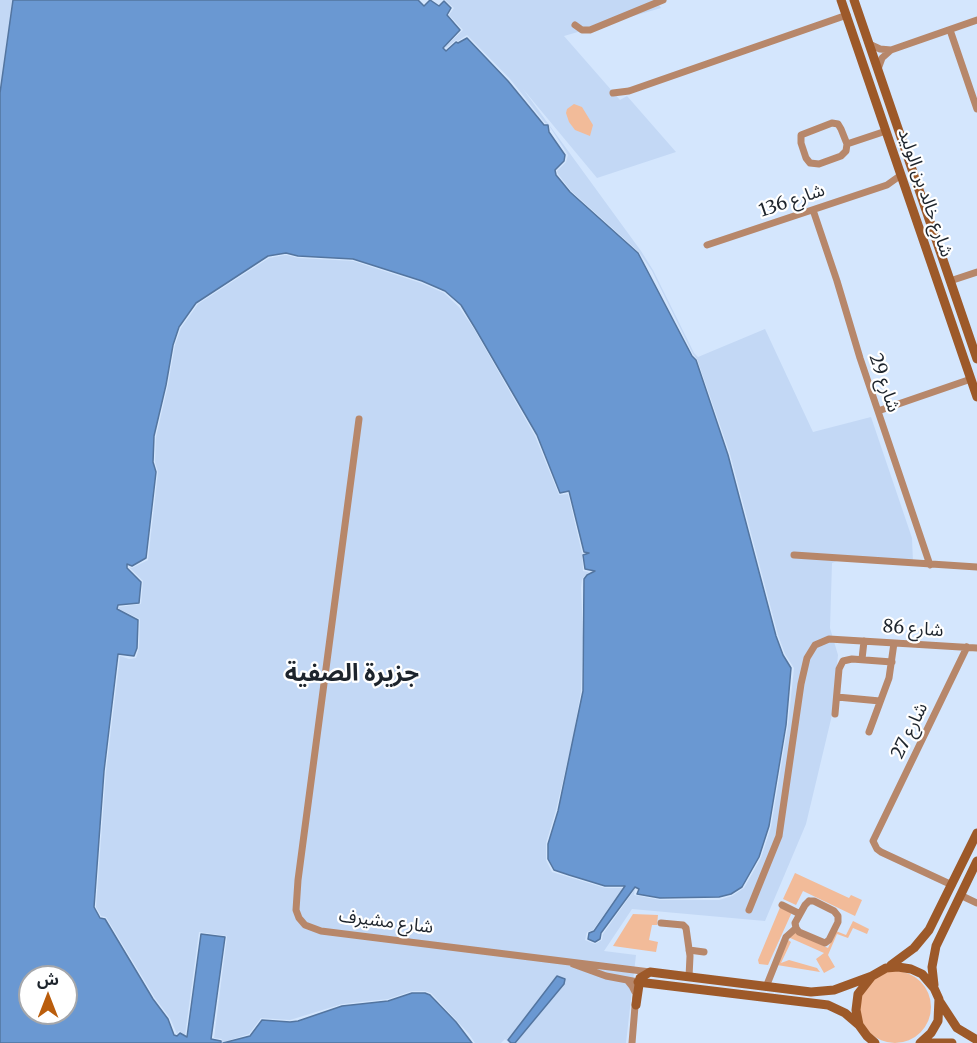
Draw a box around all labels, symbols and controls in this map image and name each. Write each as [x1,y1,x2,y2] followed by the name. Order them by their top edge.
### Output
[893,126,957,260] street label: شارع خالد بن الوليد
[756,180,828,222] street label: شارع 136
[864,351,904,415] street label: شارع 29
[882,616,944,642] street label: شارع 86
[285,660,419,688] district label: جزيرة الصفية
[887,699,933,763] street label: شارع 27
[337,905,435,939] street label: شارع مشيرف
[18,965,78,1025] north arrow
[37,969,59,989] text: ش

